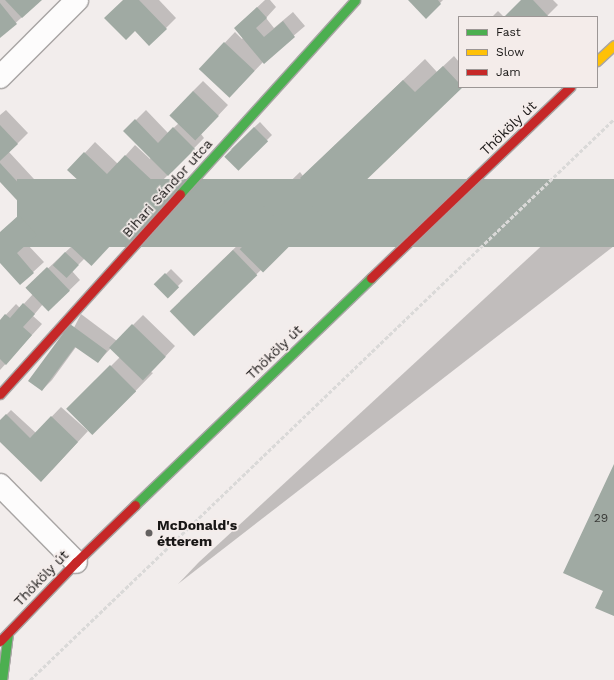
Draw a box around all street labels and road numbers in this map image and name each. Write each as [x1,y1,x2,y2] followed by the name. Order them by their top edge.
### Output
[476,97,540,159] street label: Thököly út
[118,135,216,241] street label: Bihari Sándor utca
[242,321,306,383] street label: Thököly út
[10,546,72,610] street label: Thököly út

